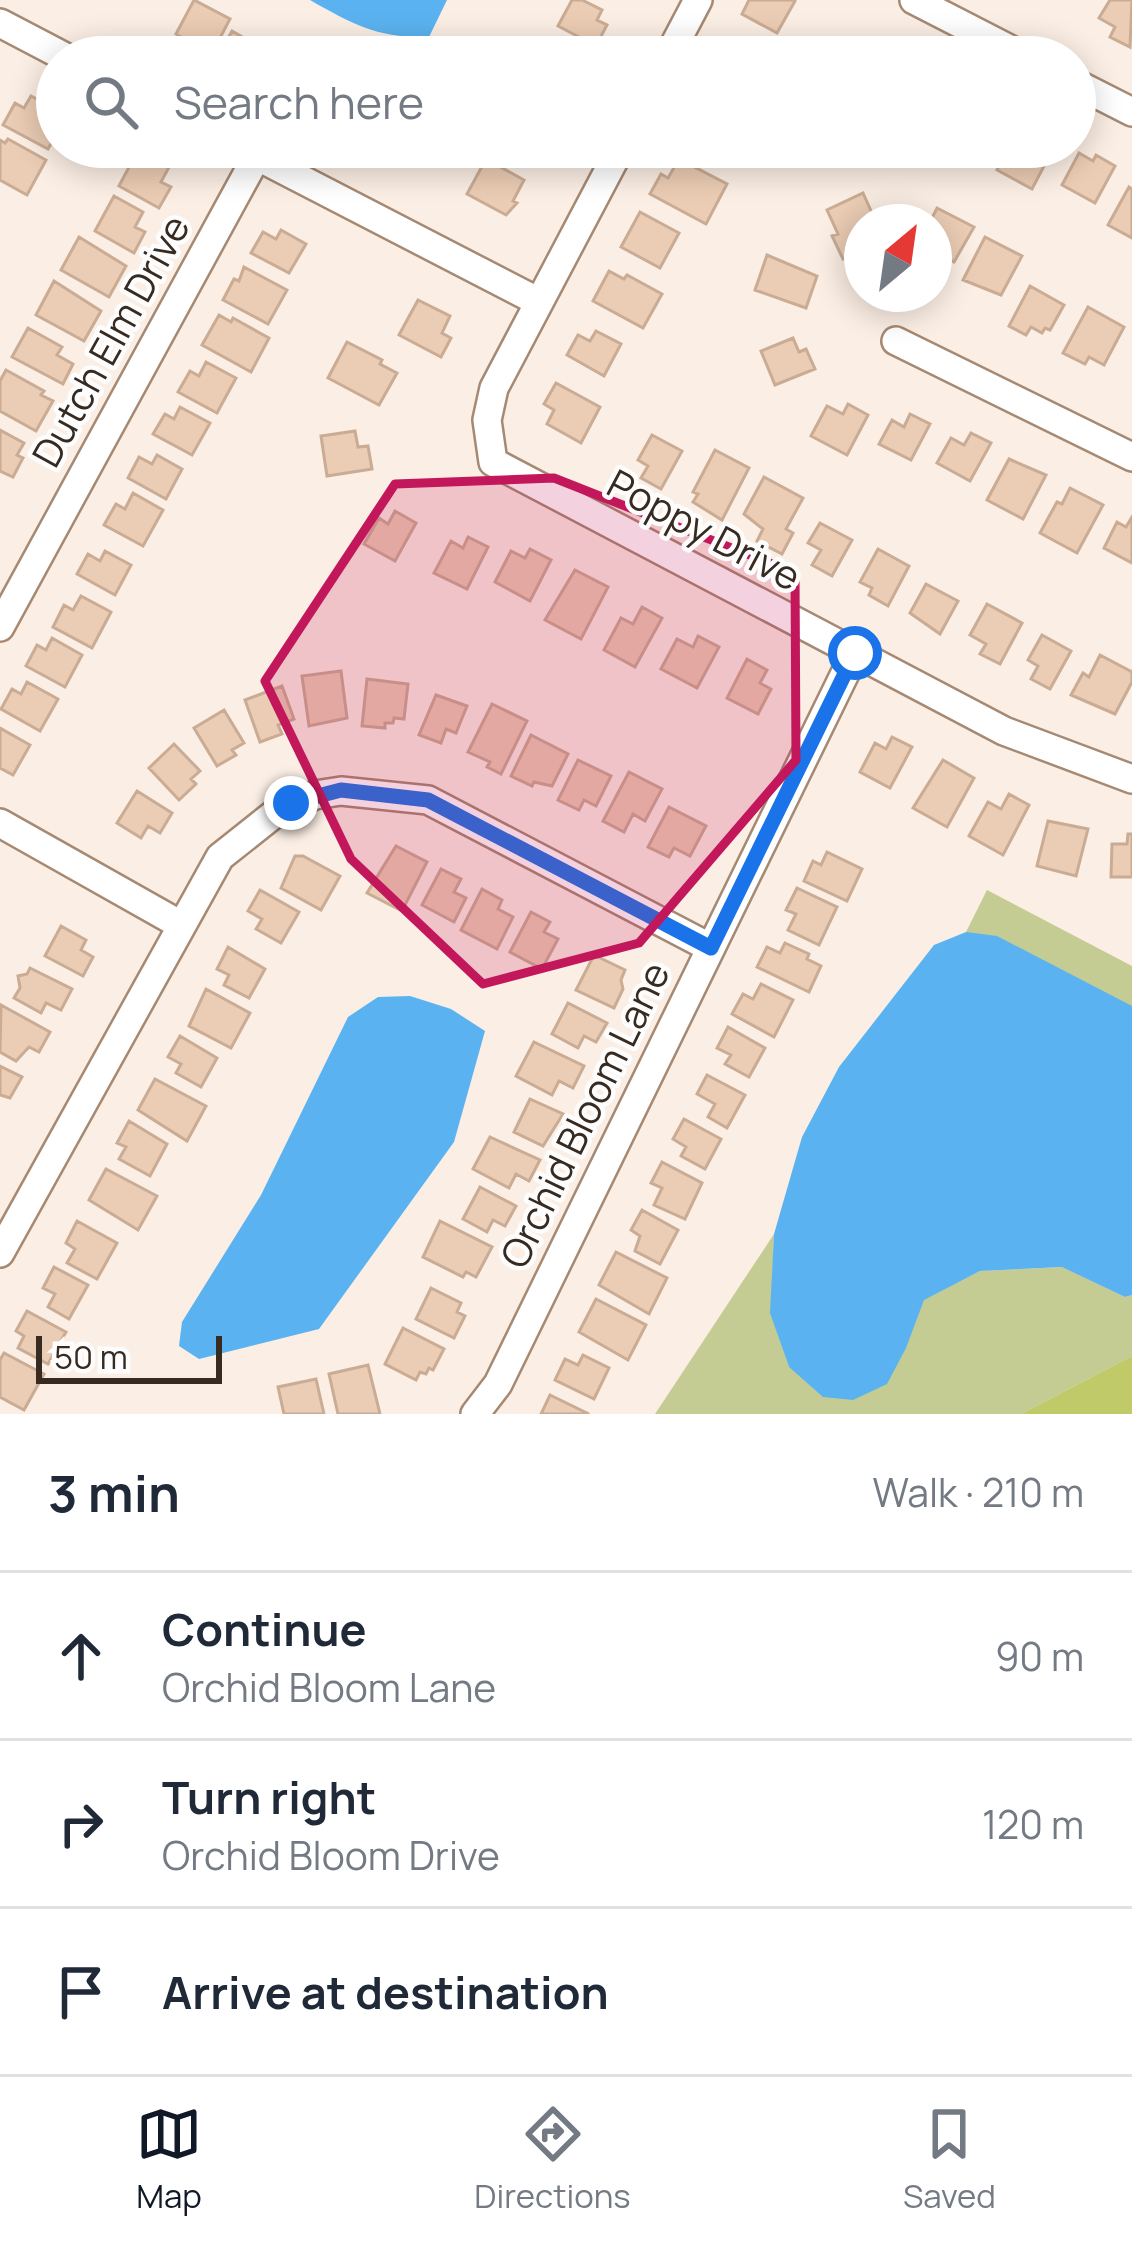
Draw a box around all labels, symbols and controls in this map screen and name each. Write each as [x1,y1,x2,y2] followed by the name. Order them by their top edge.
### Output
[36,36,1096,168] search box
[78,69,144,135] icon: search
[174,71,424,133] text: Search here
[844,204,952,312] north arrow
[19,205,202,476] street label: Dutch Elm Drive
[598,456,810,603] street label: Poppy Drive
[828,626,882,680] route start
[264,776,318,830] route end
[487,953,682,1277] street label: Orchid Bloom Lane
[36,1330,222,1383] scale bar
[54,1334,128,1379] text: 50 m
[48,1458,180,1527] text: 3 min
[873,1465,1084,1519] text: Walk · 210 m
[162,1598,367,1660] text: Continue
[48,1623,114,1689] icon: ahead
[995,1629,1084,1683] text: 90 m
[162,1660,496,1714] text: Orchid Bloom Lane
[162,1766,376,1828] text: Turn right
[48,1791,114,1857] icon: right
[982,1797,1084,1851] text: 120 m
[162,1828,500,1882] text: Orchid Bloom Drive
[48,1959,114,2025] icon: arrive
[162,1961,609,2023] text: Arrive at destination
[136,2101,202,2218] tab: Map
[474,2101,631,2218] tab: Directions
[903,2101,996,2218] tab: Saved

